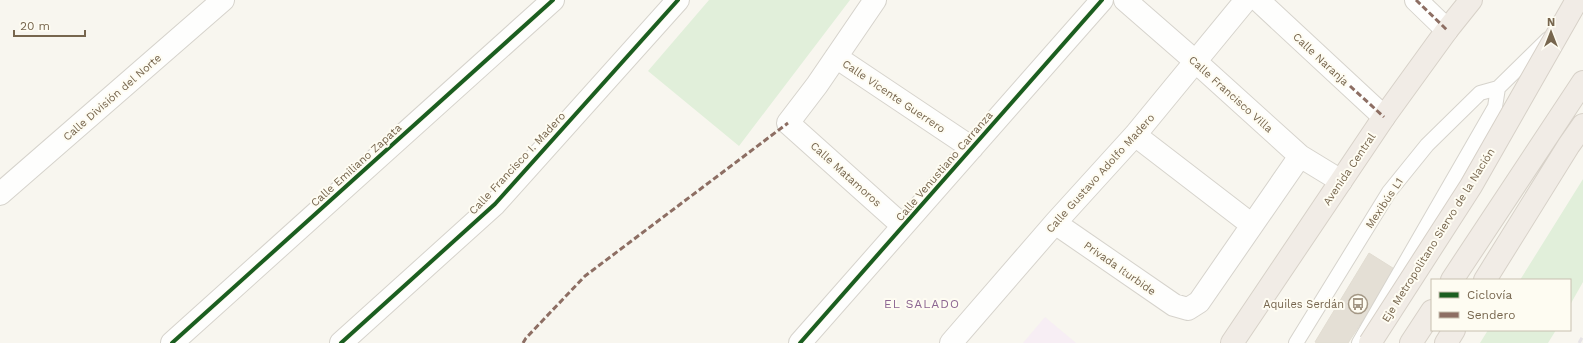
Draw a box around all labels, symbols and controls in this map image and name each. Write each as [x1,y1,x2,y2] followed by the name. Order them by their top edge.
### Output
[14,12,85,38] scale bar
[1531,12,1571,52] north arrow
[1547,16,1555,29] text: N
[20,19,50,33] text: 20 m
[1290,30,1351,88] street label: Calle Naranja
[61,51,164,143] street label: Calle División del Norte
[1186,53,1275,135] street label: Calle Francisco Villa
[840,57,948,136] street label: Calle Vicente Guerrero
[466,109,568,217] street label: Calle Francisco I. Madero
[893,109,996,224] street label: Calle Venustiano Carranza
[1043,111,1157,236] street label: Calle Gustavo Adolfo Madero
[308,121,404,210] street label: Calle Emiliano Zapata
[1320,130,1379,208] street label: Avenida Central
[808,139,884,210] street label: Calle Matamoros
[1379,146,1498,325] street label: Eje Metropolitano Siervo de la Nación
[1363,176,1406,231] street label: Mexibús L1
[1081,239,1158,298] street label: Privada Iturbide
[1431,279,1571,331] legend
[1467,288,1512,302] text: Ciclovía
[1347,293,1369,315] bus stop icon: Aquiles Serdán
[884,297,960,311] district label: EL SALADO
[1263,298,1344,311] place label: Aquiles Serdán
[1467,308,1515,322] text: Sendero

